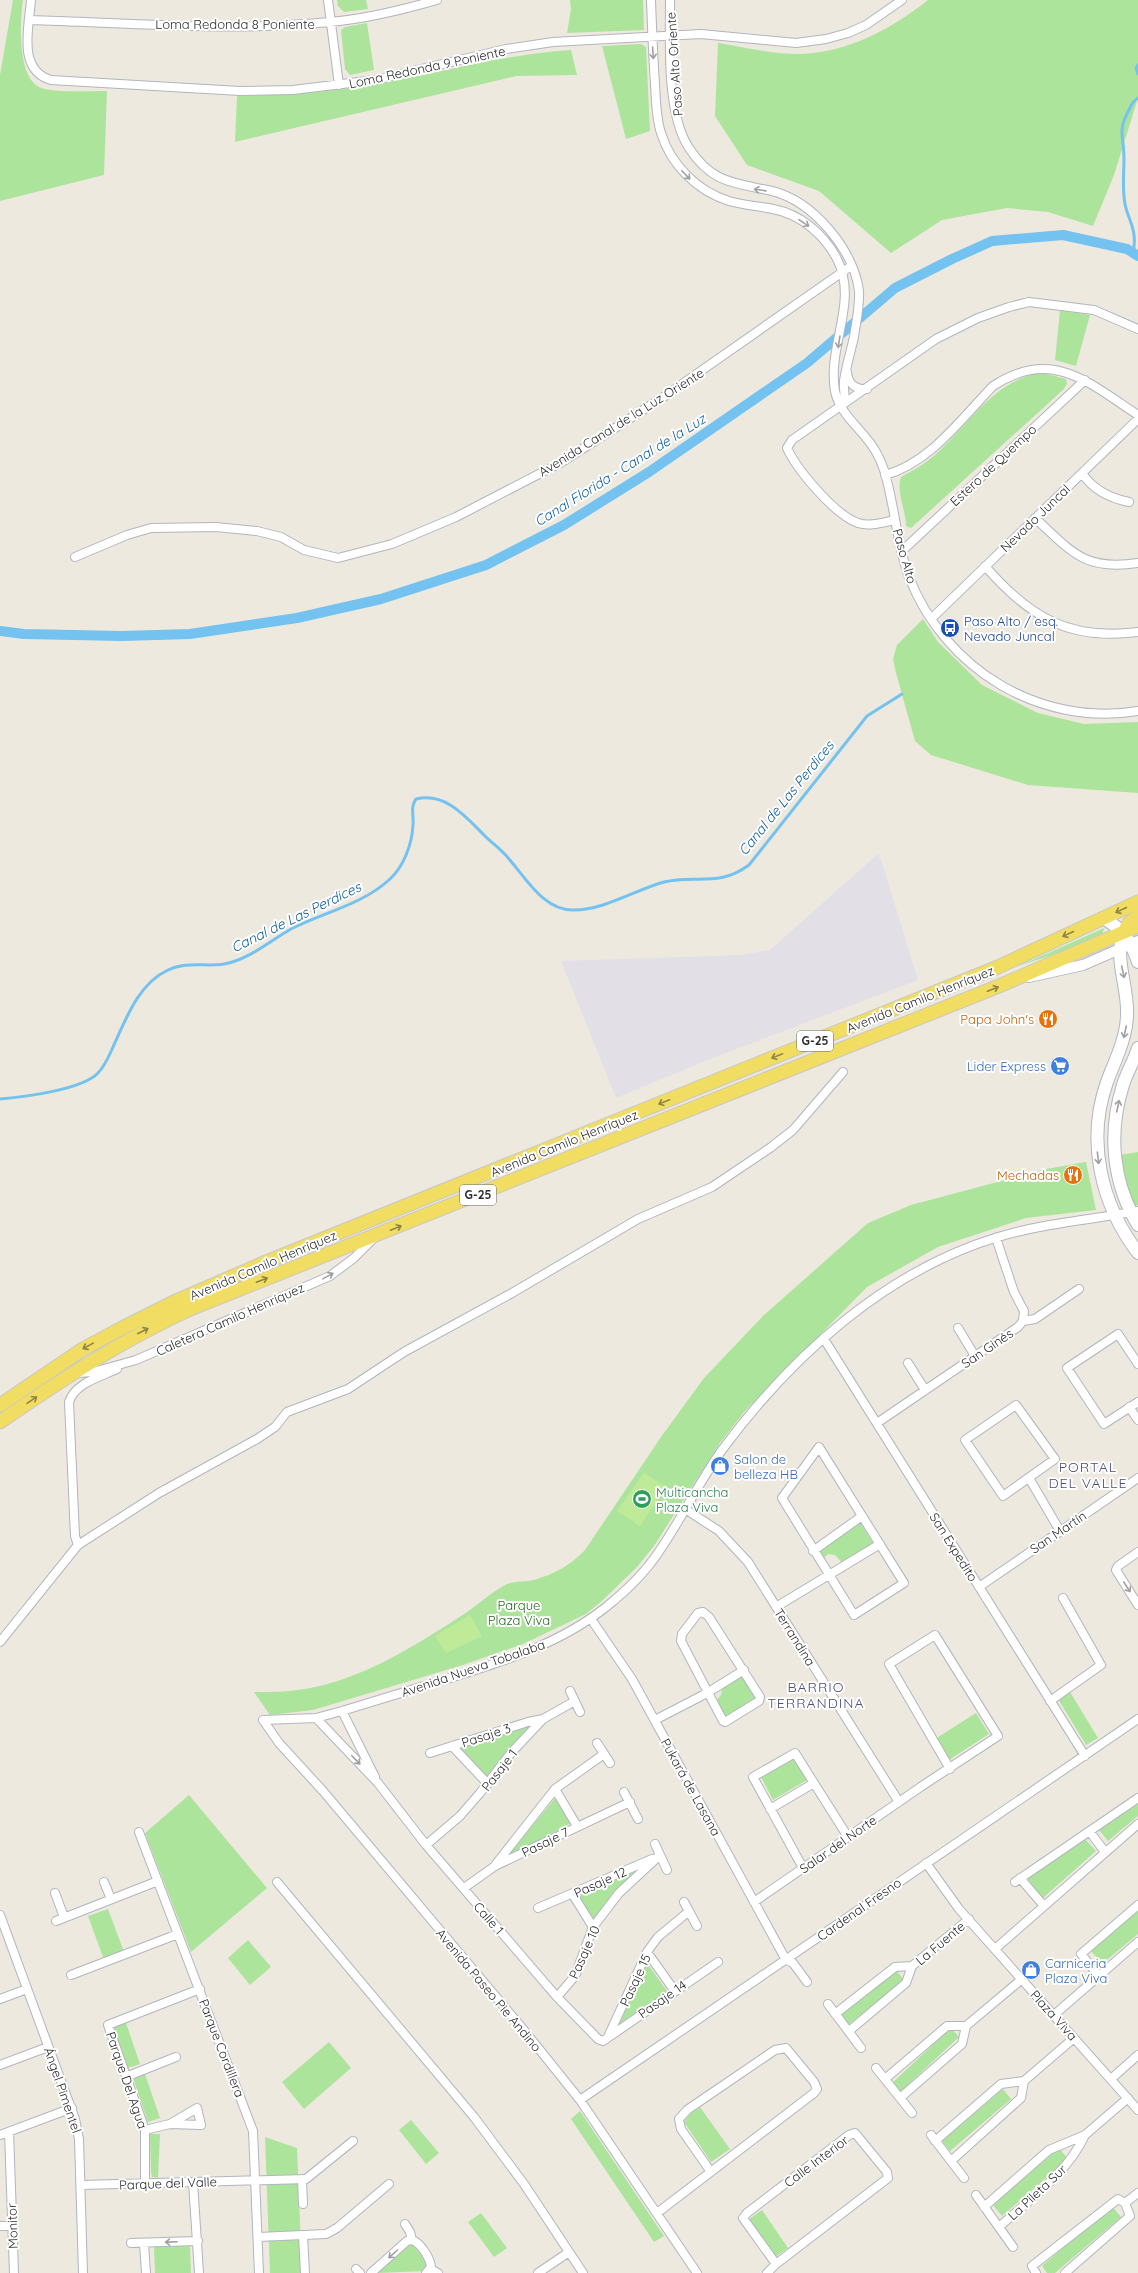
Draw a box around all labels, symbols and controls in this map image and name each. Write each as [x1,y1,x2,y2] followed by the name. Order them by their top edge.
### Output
[662,11,686,117] street label: Paso Alto Oriente
[155,16,315,32] street label: Loma Redonda 8 Poniente
[347,43,507,91] street label: Loma Redonda 9 Poniente
[650,46,657,59] one-way arrow
[681,170,691,180] one-way arrow
[754,186,767,194] one-way arrow
[799,219,810,227] one-way arrow
[835,335,843,348] one-way arrow
[535,364,707,480] street label: Avenida Canal de la Luz Oriente
[531,409,710,530] water label: Canal Florida - Canal de la Luz
[946,421,1040,509] street label: Estero de Quempo
[997,481,1073,555] street label: Nevado Juncal
[890,527,921,586] street label: Paso Alto
[964,613,1058,644] place label: Paso Alto / esq. Nevado Juncal
[939,617,961,639] bus stop icon: Paso Alto / esq. Nevado Juncal
[734,736,839,859] water label: Canal de Las Perdices
[228,877,365,956] water label: Canal de Las Perdices
[1115,907,1127,914] one-way arrow
[1062,931,1074,938] one-way arrow
[844,962,996,1036] street label: Avenida Camilo Henríquez
[1119,965,1127,978] one-way arrow
[986,984,998,992] one-way arrow
[1037,1008,1059,1030] restaurant icon: Papa John's
[960,1011,1034,1027] place label: Papa John's
[1121,1026,1129,1039] one-way arrow
[797,1031,833,1051] road number: G-25
[771,1053,783,1061] one-way arrow
[1049,1055,1071,1077] supermarket icon: Lider Express
[967,1058,1046,1074] place label: Lider Express
[659,1099,671,1106] one-way arrow
[1114,1100,1122,1113] one-way arrow
[488,1106,640,1180] street label: Avenida Camilo Henríquez
[1095,1151,1102,1164] one-way arrow
[1062,1164,1084,1186] restaurant icon: Mechadas
[997,1167,1059,1183] place label: Mechadas
[460,1185,496,1205] road number: G-25
[390,1224,402,1231] one-way arrow
[187,1227,339,1303] street label: Avenida Camilo Henríquez
[322,1271,334,1279] one-way arrow
[256,1276,268,1284] one-way arrow
[153,1279,307,1359] street label: Caletera Camilo Henríquez
[958,1325,1016,1371] street label: San Ginés
[137,1327,149,1335] one-way arrow
[82,1343,94,1351] one-way arrow
[26,1396,37,1404] one-way arrow
[734,1451,798,1482] place label: Salon de belleza HB
[709,1455,731,1477] shop icon: Salon de belleza HB
[1048,1458,1128,1492] district label: PORTAL DEL VALLE
[656,1484,728,1515] place label: Multicancha Plaza Viva
[631,1488,653,1510] sports icon: Multicancha Plaza Viva
[1027,1507,1089,1557] street label: San Martín
[927,1510,982,1584] street label: San Expedito
[1123,1581,1131,1592] one-way arrow
[488,1597,550,1628] park label: Parque Plaza Viva
[771,1605,819,1669] street label: Terrandina
[399,1636,547,1700] street label: Avenida Nueva Tobalaba
[767,1678,865,1712] district label: BARRIO TERRANDINA
[459,1719,513,1750] street label: Pasaje 3
[658,1735,724,1839] street label: Pukará de Lasana
[478,1746,520,1794] street label: Pasaje 1
[351,1755,360,1765] one-way arrow
[796,1812,880,1876] street label: Salar del Norte
[519,1824,572,1860] street label: Pasaje 7
[571,1863,629,1901] street label: Pasaje 12
[814,1874,904,1944] street label: Cardenal Fresno
[471,1898,507,1938] street label: Calle 1
[912,1918,968,1968] street label: La Fuente
[565,1923,603,1981] street label: Pasaje 10
[433,1925,545,2055] street label: Avenida Paseo Pie Andino
[616,1951,654,2009] street label: Pasaje 15
[1045,1955,1107,1986] place label: Carniceria Plaza Viva
[1020,1959,1042,1981] shop icon: Carniceria Plaza Viva
[635,1976,689,2021] street label: Pasaje 14
[1027,1986,1081,2044] street label: Plaza Viva
[196,1997,248,2099] street label: Parque Cordillera
[103,2029,151,2131] street label: Parque Del Agua
[41,2045,85,2135] street label: Ángel Pimentel
[781,2132,851,2190] street label: Calle Interior
[1004,2161,1070,2223] street label: La Pileta Sur
[119,2173,217,2193] street label: Parque del Valle
[3,2203,21,2249] street label: Monitor
[165,2238,178,2245] one-way arrow
[387,2249,398,2258] one-way arrow

